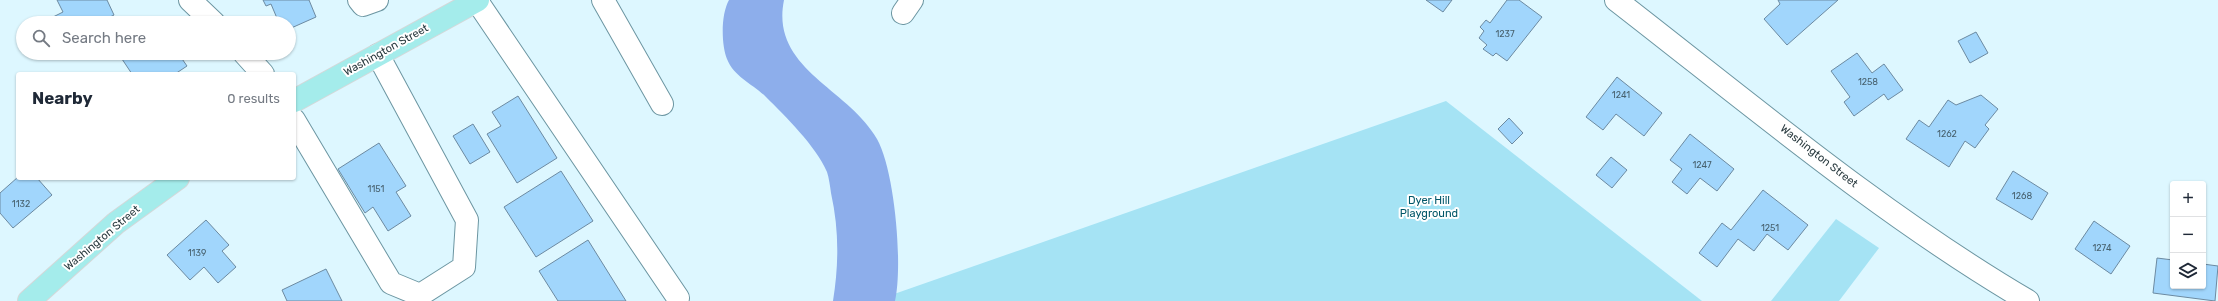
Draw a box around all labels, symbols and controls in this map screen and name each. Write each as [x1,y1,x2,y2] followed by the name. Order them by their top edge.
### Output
[16,16,296,60] search box
[341,21,431,79] street label: Washington Street
[30,27,52,49] icon: search
[62,29,146,47] text: Search here
[1495,29,1515,39] house number: 1237
[1858,77,1878,87] house number: 1258
[32,88,93,108] text: Nearby
[1612,90,1630,100] house number: 1241
[227,91,280,106] text: 0 results
[1778,122,1861,191] street label: Washington Street
[1937,129,1957,139] house number: 1262
[1692,160,1712,170] house number: 1247
[2170,181,2206,289] map controls
[2170,181,2206,217] button: +
[368,184,385,194] house number: 1151
[2012,191,2032,201] house number: 1268
[1400,194,1458,220] park label: Dyer Hill Playground
[12,199,30,209] house number: 1132
[62,202,143,273] street label: Washington Street
[2170,217,2206,253] button: −
[1761,223,1779,233] house number: 1251
[2092,243,2112,253] house number: 1274
[188,248,206,258] house number: 1139
[2170,253,2206,289] button: layers

